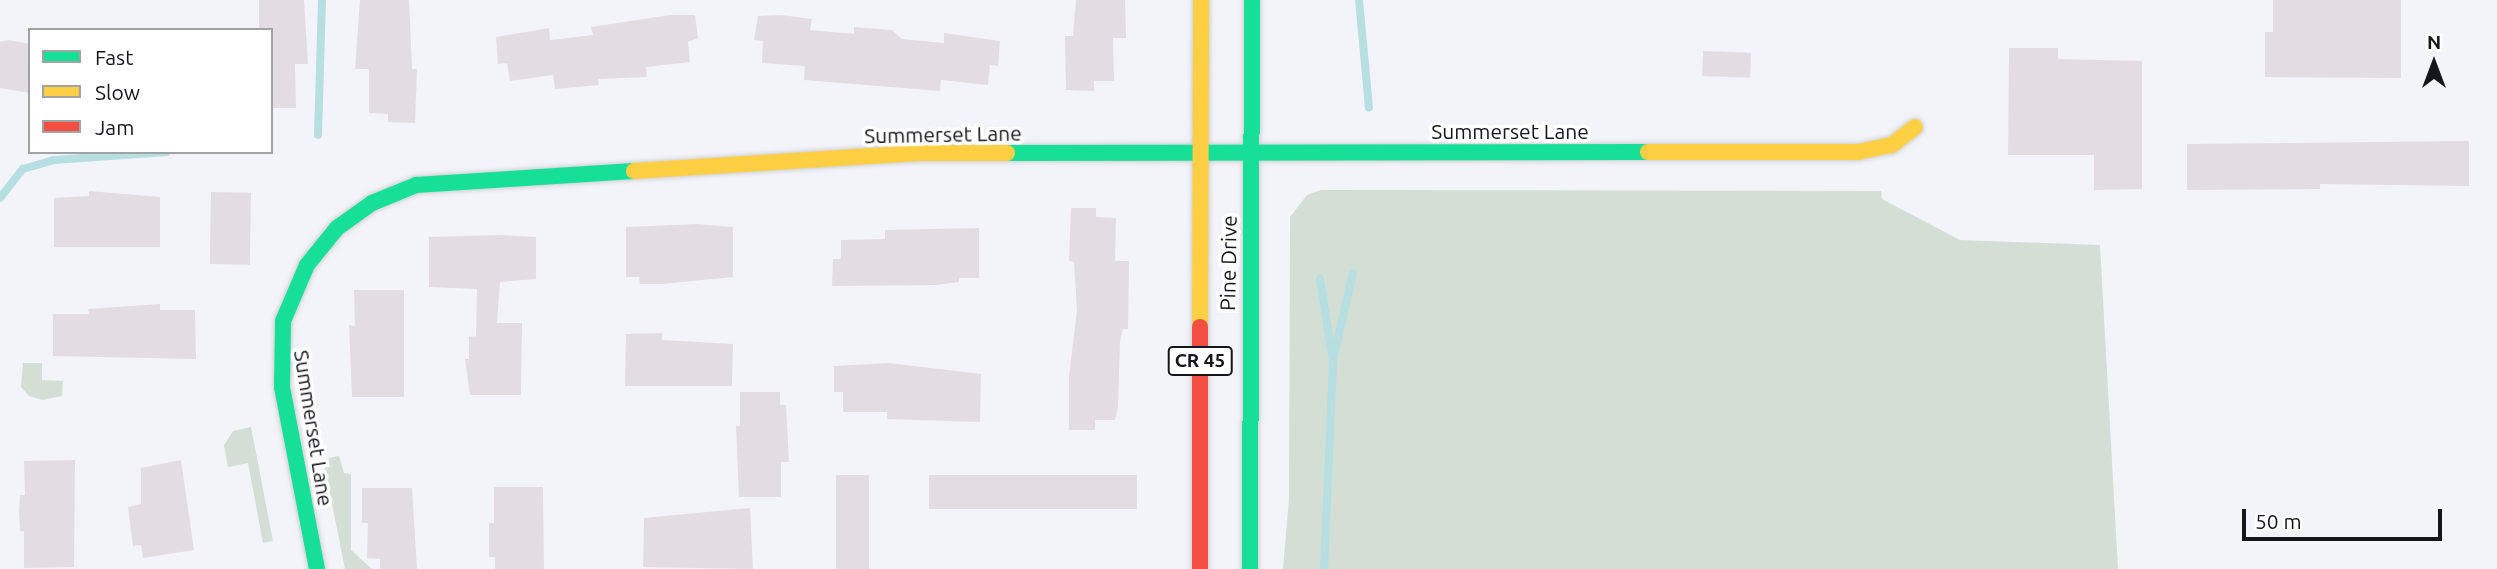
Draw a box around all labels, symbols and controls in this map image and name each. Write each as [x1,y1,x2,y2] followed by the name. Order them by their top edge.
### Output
[28,28,273,154] legend
[2399,28,2469,98] north arrow
[2427,31,2441,53] text: N
[95,45,133,69] text: Fast
[95,80,140,104] text: Slow
[95,115,134,139] text: Jam
[1431,118,1589,144] street label: Summerset Lane
[864,120,1022,148] street label: Summerset Lane
[1215,215,1241,311] street label: Pine Drive
[1167,346,1233,376] road number: CR 45
[289,348,339,508] street label: Summerset Lane
[2245,496,2444,540] scale bar
[2255,509,2302,533] text: 50 m

